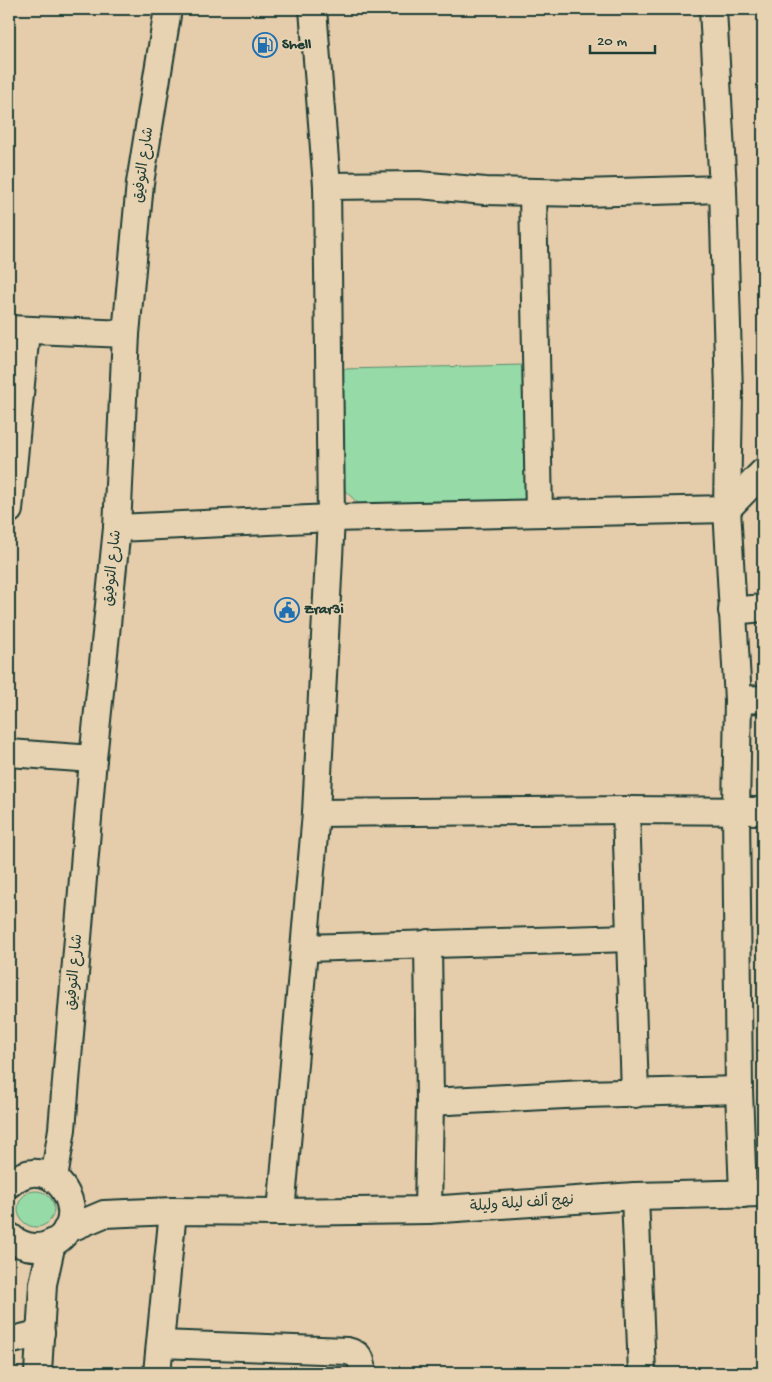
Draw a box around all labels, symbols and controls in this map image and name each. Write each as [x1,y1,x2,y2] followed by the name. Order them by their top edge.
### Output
[590,22,654,54] scale bar
[252,32,278,58] fuel station icon: Shell
[597,33,627,51] text: 20 m
[282,36,312,54] place label: Shell
[130,126,158,204] street label: شارع التوفيق
[100,529,126,607] street label: شارع التوفيق
[274,597,300,623] public building icon: Zrar3i
[304,601,344,619] place label: Zrar3i
[63,933,87,1011] street label: شارع التوفيق
[469,1189,575,1217] street label: نهج ألف ليلة وليلة

